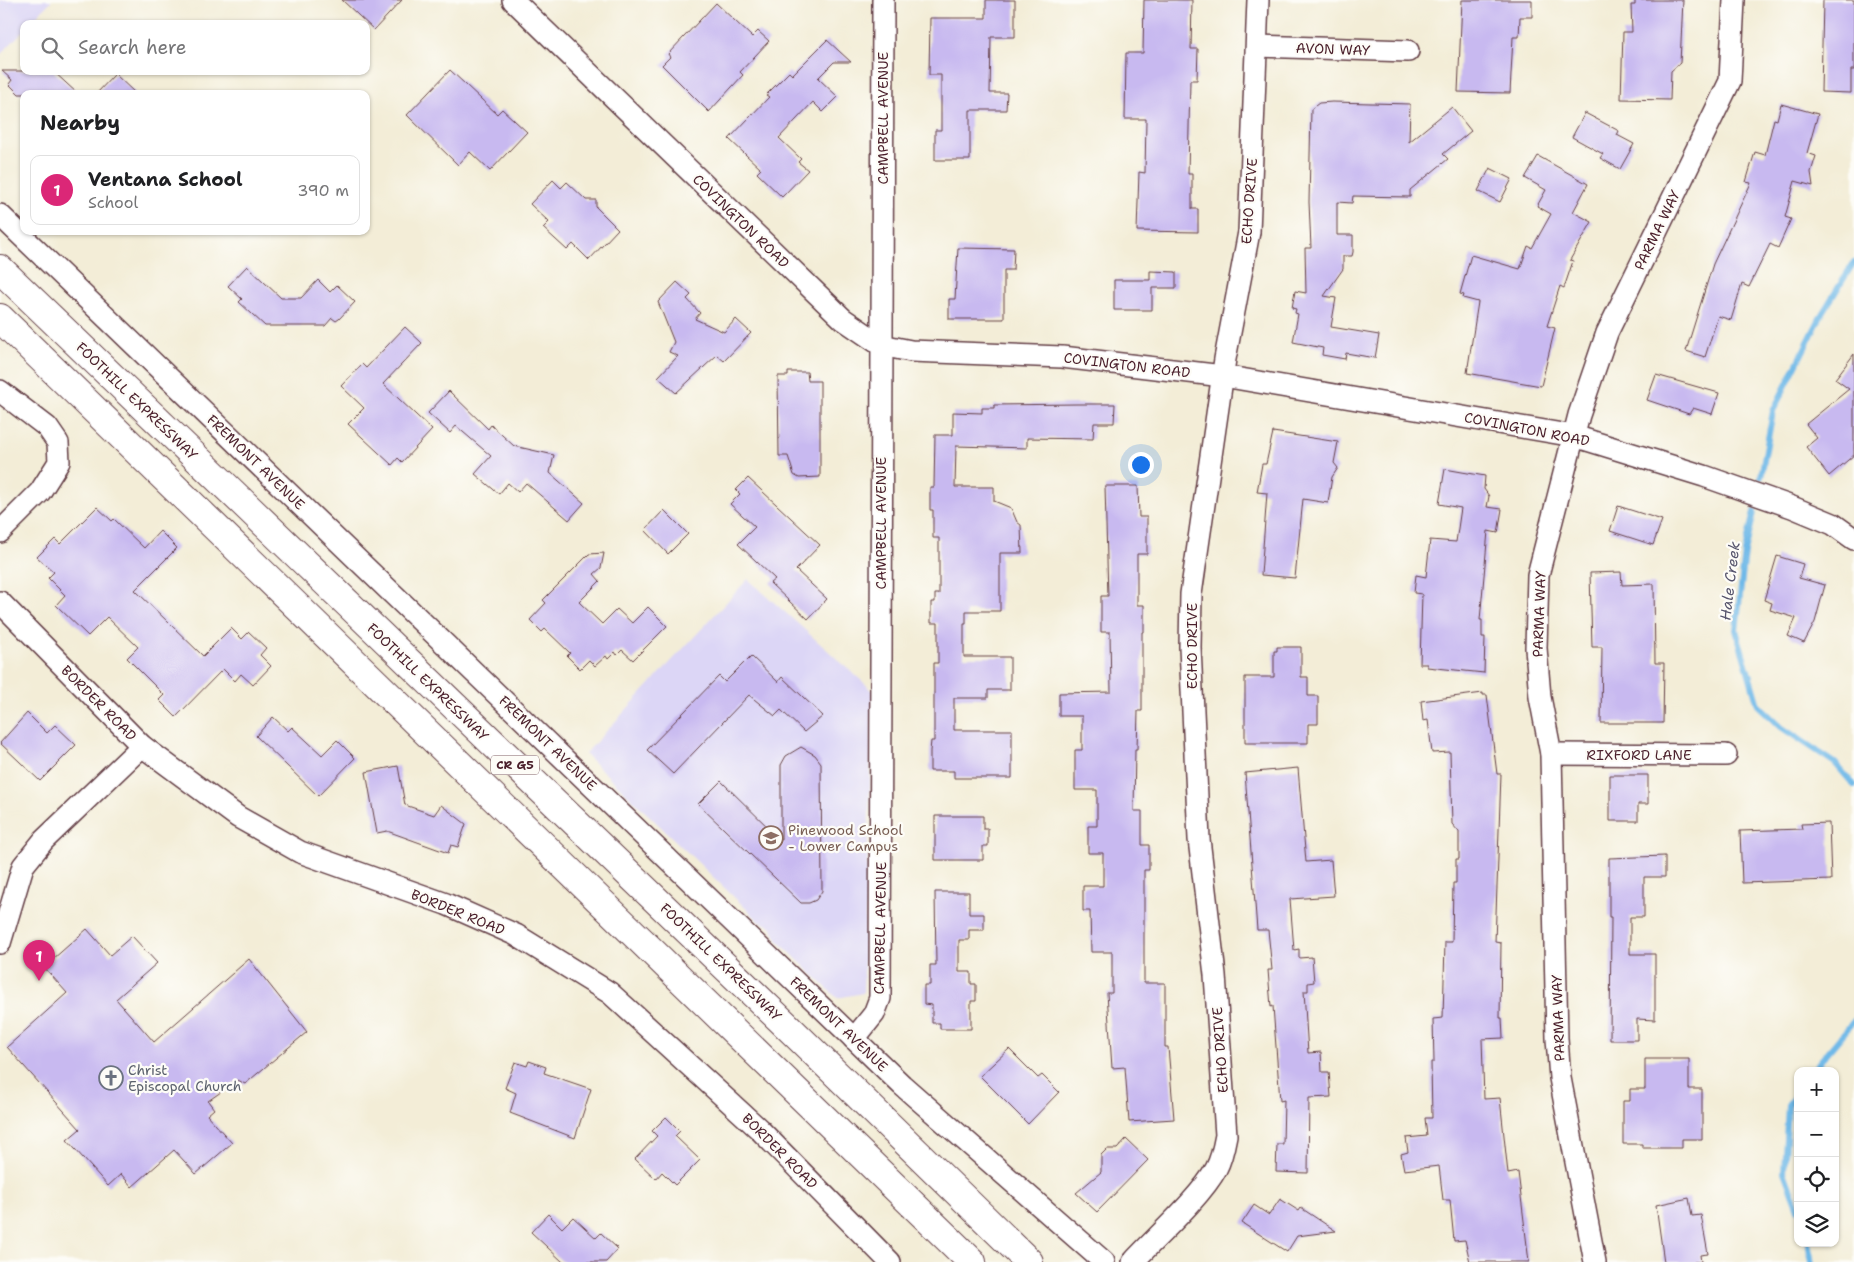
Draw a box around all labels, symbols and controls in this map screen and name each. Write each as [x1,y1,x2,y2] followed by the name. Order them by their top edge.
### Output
[20,20,370,75] search box
[38,34,66,62] icon: search
[78,35,187,60] text: Search here
[1295,39,1371,59] street label: AVON WAY
[874,51,892,184] street label: CAMPBELL AVENUE
[40,109,120,137] text: Nearby
[1237,157,1261,245] street label: ECHO DRIVE
[88,167,243,192] text: Ventana School
[689,170,793,272] street label: COVINGTON ROAD
[53,180,61,201] text: 1
[297,180,349,201] text: 390 m
[1630,187,1684,273] street label: PARMA WAY
[88,192,138,213] text: School
[72,338,202,464] street label: FOOTHILL EXPRESSWAY
[1063,348,1191,382] street label: COVINGTON ROAD
[1463,408,1591,450] street label: COVINGTON ROAD
[203,411,309,514] street label: FREMONT AVENUE
[1128,452,1154,478] your location
[872,456,890,589] street label: CAMPBELL AVENUE
[1715,540,1745,622] water label: Hale Creek
[1528,570,1550,658] street label: PARMA WAY
[1183,602,1201,689] street label: ECHO DRIVE
[363,619,493,745] street label: FOOTHILL EXPRESSWAY
[57,661,141,745] street label: BORDER ROAD
[495,692,601,795] street label: FREMONT AVENUE
[1586,746,1692,764] street label: RIXFORD LANE
[491,756,539,774] road number: CR G5
[788,821,904,855] place label: Pinewood School - Lower Campus
[758,825,784,851] school or university icon: Pinewood School - Lower Campus
[870,861,890,995] street label: CAMPBELL AVENUE
[408,885,508,939] street label: BORDER ROAD
[656,899,786,1025] street label: FOOTHILL EXPRESSWAY
[23,940,55,981] pin: 1
[786,973,892,1076] street label: FREMONT AVENUE
[1547,974,1569,1062] street label: PARMA WAY
[1208,1006,1232,1094] street label: ECHO DRIVE
[128,1061,242,1095] place label: Christ Episcopal Church
[98,1065,124,1091] church icon: Christ Episcopal Church
[1794,1067,1839,1247] map controls
[1794,1067,1839,1112] button: +
[738,1109,822,1193] street label: BORDER ROAD
[1794,1112,1839,1157] button: −
[1794,1157,1839,1202] button: locate
[1794,1202,1839,1247] button: layers

